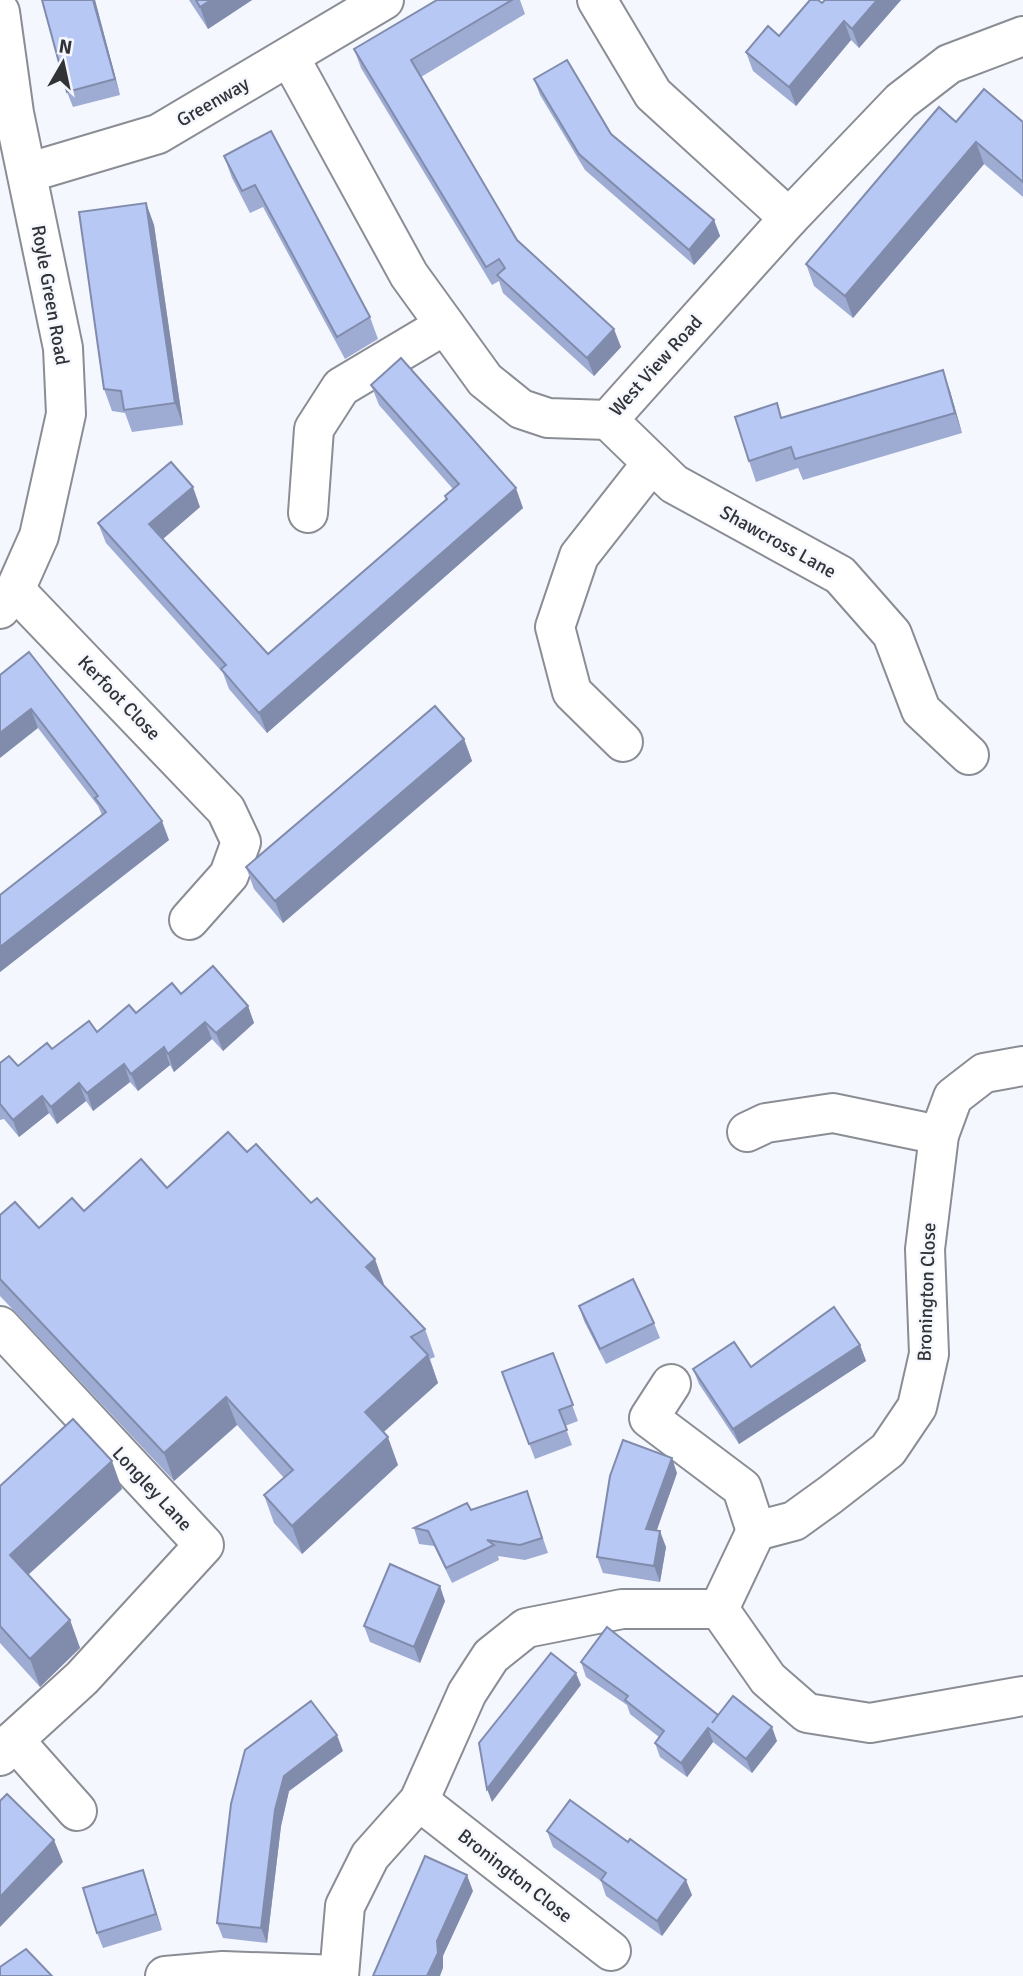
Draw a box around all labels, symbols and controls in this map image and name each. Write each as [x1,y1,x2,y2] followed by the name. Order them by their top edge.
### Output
[28,28,98,98] north arrow
[57,34,74,60] text: N
[172,72,254,132] street label: Greenway
[26,223,74,367] street label: Royle Green Road
[604,310,708,422] street label: West View Road
[716,500,840,584] street label: Shawcross Lane
[72,650,166,746] street label: Kerfoot Close
[913,1222,941,1362] street label: Bronington Close
[107,1442,197,1536] street label: Longley Lane
[453,1824,577,1928] street label: Bronington Close

